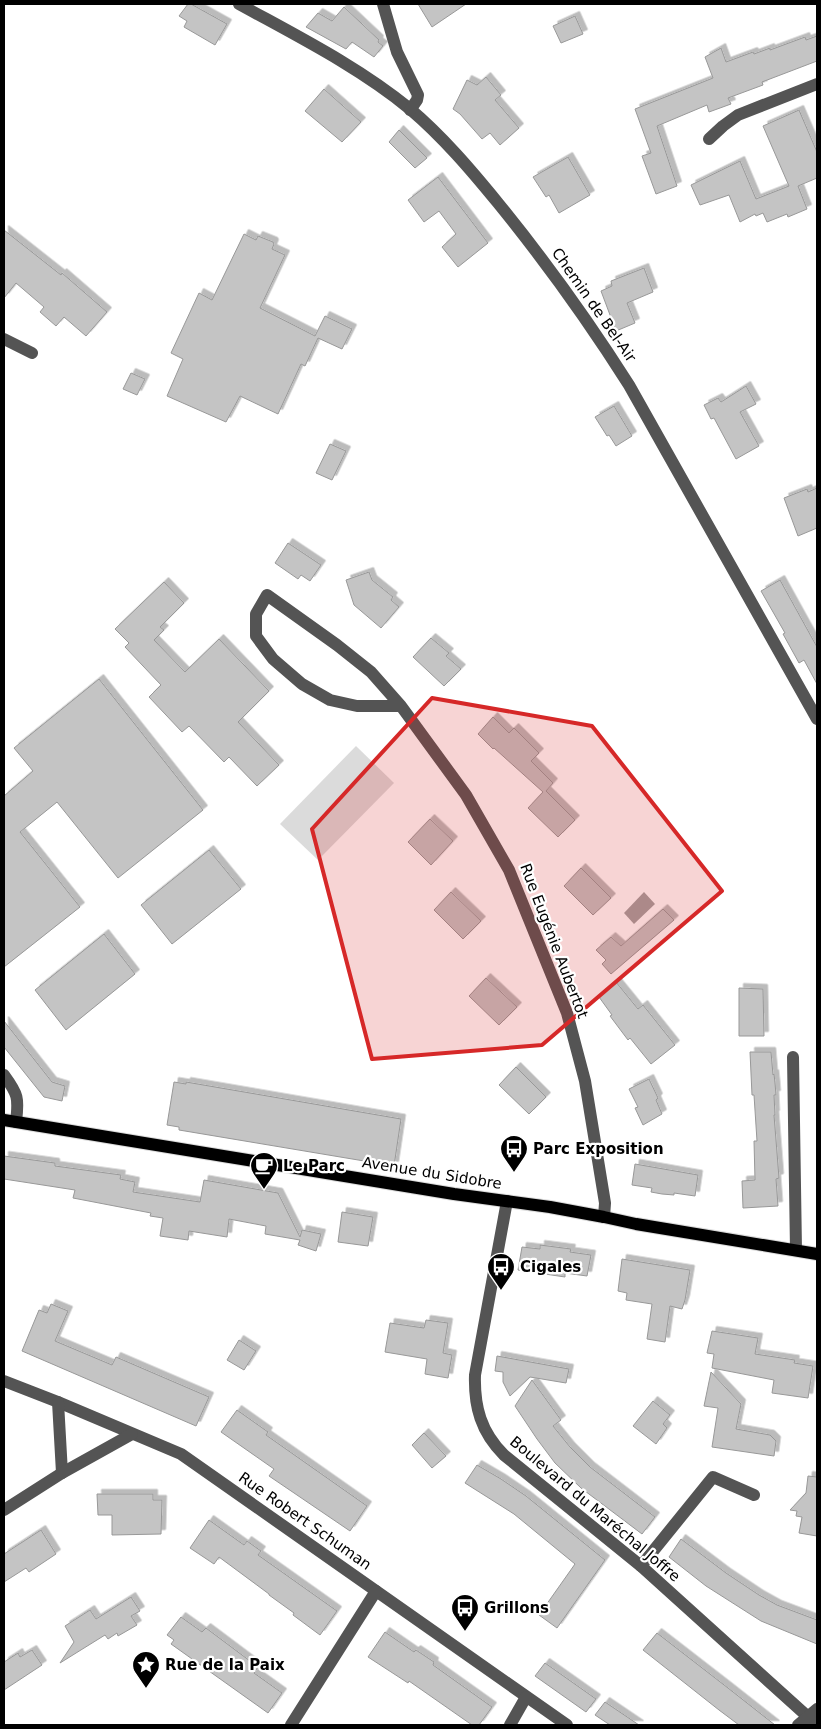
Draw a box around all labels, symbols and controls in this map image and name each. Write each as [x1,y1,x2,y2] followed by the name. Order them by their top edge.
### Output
[548,244,641,366] street label: Chemin de Bel-Air
[516,861,592,1021] street label: Rue Eugénie Aubertot
[499,1134,529,1173] bus stop icon: Parc Exposition
[533,1140,664,1158] place label: Parc Exposition
[249,1151,279,1190] cafe icon: Le Parc
[361,1153,503,1193] street label: Avenue du Sidobre
[283,1157,345,1175] place label: Le Parc
[486,1252,516,1291] bus stop icon: Cigales
[520,1258,581,1276] place label: Cigales
[506,1433,684,1585] street label: Boulevard du Maréchal Joffre
[235,1468,375,1574] street label: Rue Robert Schuman
[450,1593,480,1632] bus stop icon: Grillons
[484,1599,549,1617] place label: Grillons
[131,1650,161,1689] place icon: Rue de la Paix
[165,1656,285,1674] place label: Rue de la Paix

